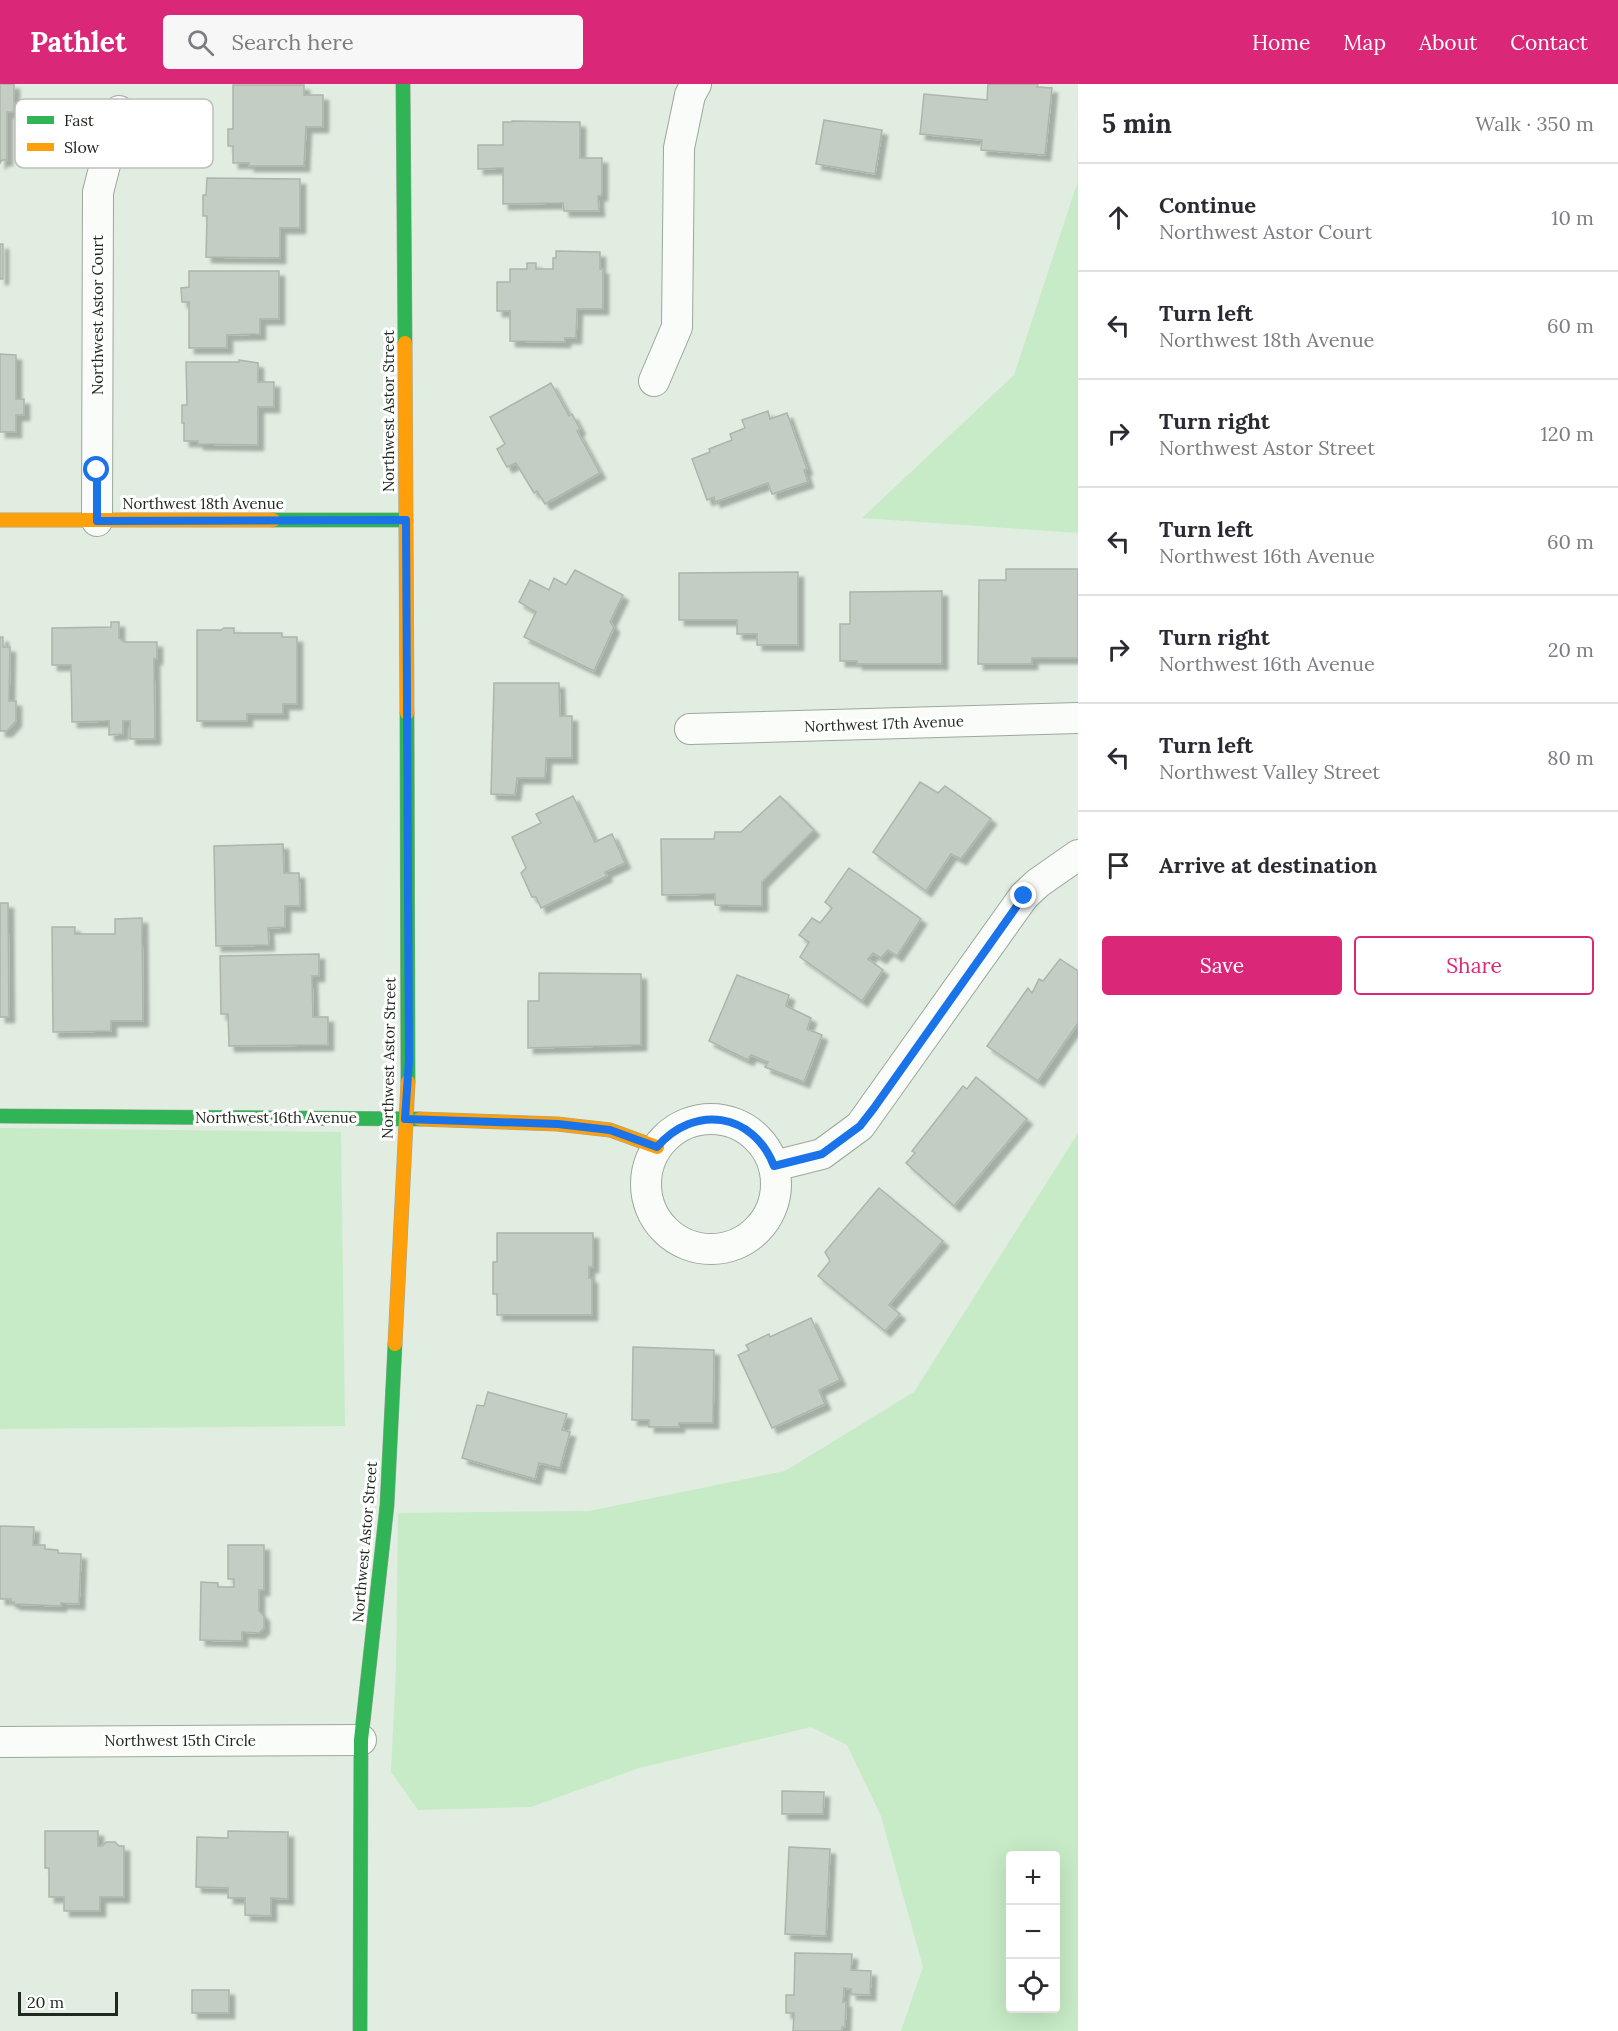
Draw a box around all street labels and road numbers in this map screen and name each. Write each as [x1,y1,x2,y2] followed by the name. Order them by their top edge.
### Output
[88,235,107,395] street label: Northwest Astor Court
[379,330,398,492] street label: Northwest Astor Street
[122,494,284,513] street label: Northwest 18th Avenue
[804,711,964,736] street label: Northwest 17th Avenue
[378,977,399,1139] street label: Northwest Astor Street
[195,1108,357,1127] street label: Northwest 16th Avenue
[348,1460,381,1623] street label: Northwest Astor Street
[104,1731,256,1750] street label: Northwest 15th Circle

